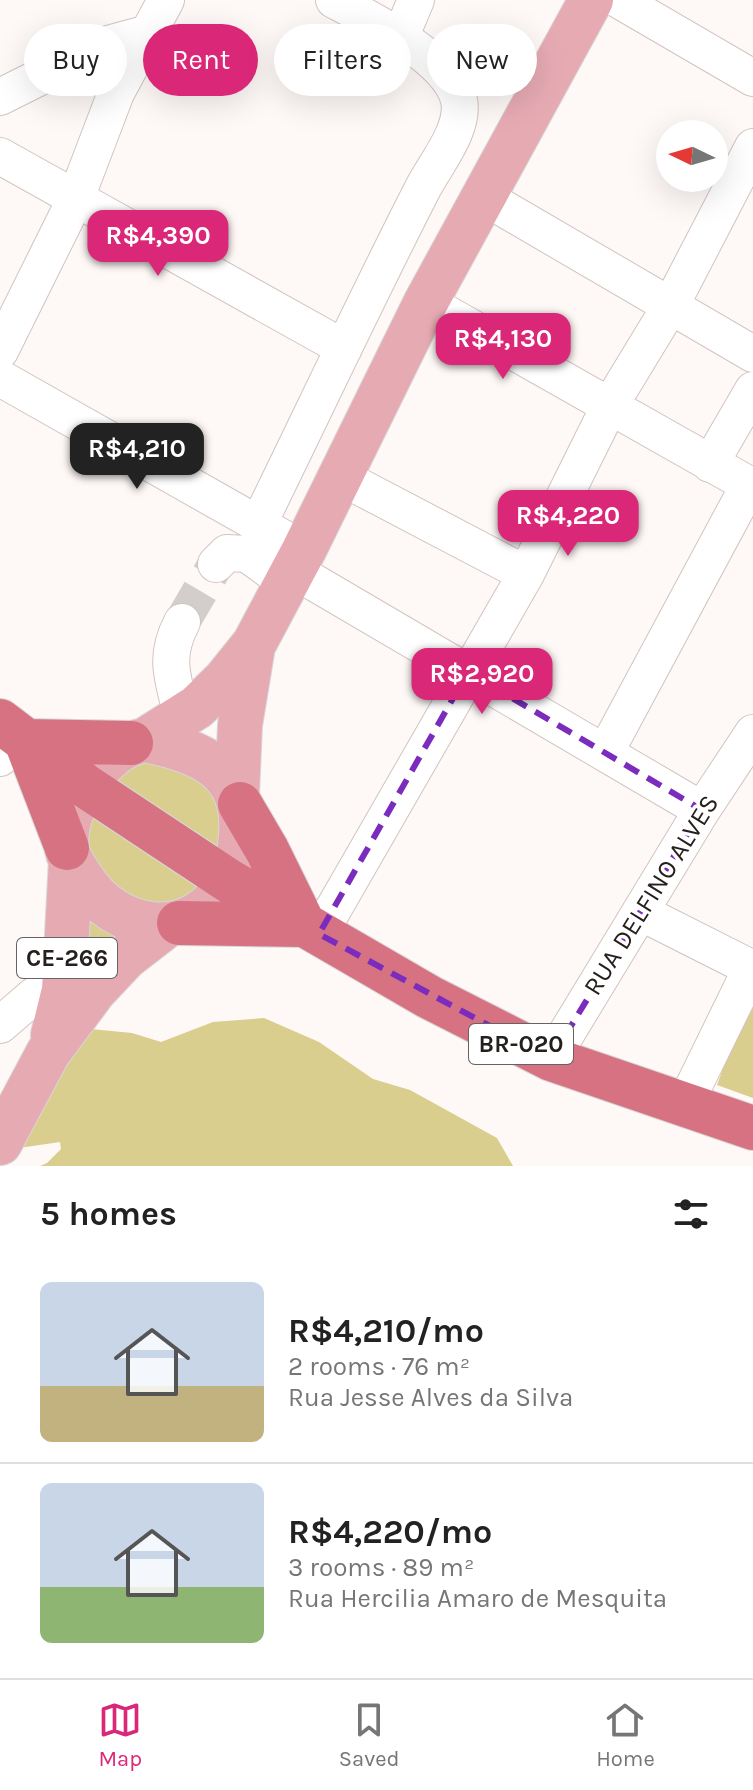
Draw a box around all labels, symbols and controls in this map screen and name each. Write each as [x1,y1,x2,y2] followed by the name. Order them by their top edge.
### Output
[24,24,127,96] chip: Buy
[143,24,258,96] chip: Rent
[274,24,411,96] chip: Filters
[427,24,537,96] chip: New
[656,120,728,192] north arrow
[656,120,728,192] map controls
[84,210,232,278] pin: R$4,390
[105,220,211,251] text: R$4,390
[429,313,577,381] pin: R$4,130
[454,323,552,354] text: R$4,130
[63,423,211,491] pin: R$4,210
[88,433,186,464] text: R$4,210
[494,490,642,558] pin: R$4,220
[516,500,620,531] text: R$4,220
[408,648,556,716] pin: R$2,920
[430,658,535,689] text: R$2,920
[577,789,725,1001] street label: RUA DELFINO ALVES
[17,938,117,978] road number: CE-266
[469,1024,573,1064] road number: BR-020
[669,1192,713,1236] icon: filters
[40,1194,177,1234] text: 5 homes
[288,1311,484,1351] text: R$4,210/mo
[104,1314,200,1410] icon: home
[288,1351,470,1382] text: 2 rooms · 76 m²
[288,1382,573,1413] text: Rua Jesse Alves da Silva
[288,1512,492,1552] text: R$4,220/mo
[104,1515,200,1611] icon: home
[288,1552,474,1583] text: 3 rooms · 89 m²
[288,1583,667,1614] text: Rua Hercilia Amaro de Mesquita
[98,1698,142,1772] tab: Map
[339,1698,400,1772] tab: Saved
[596,1698,655,1772] tab: Home

